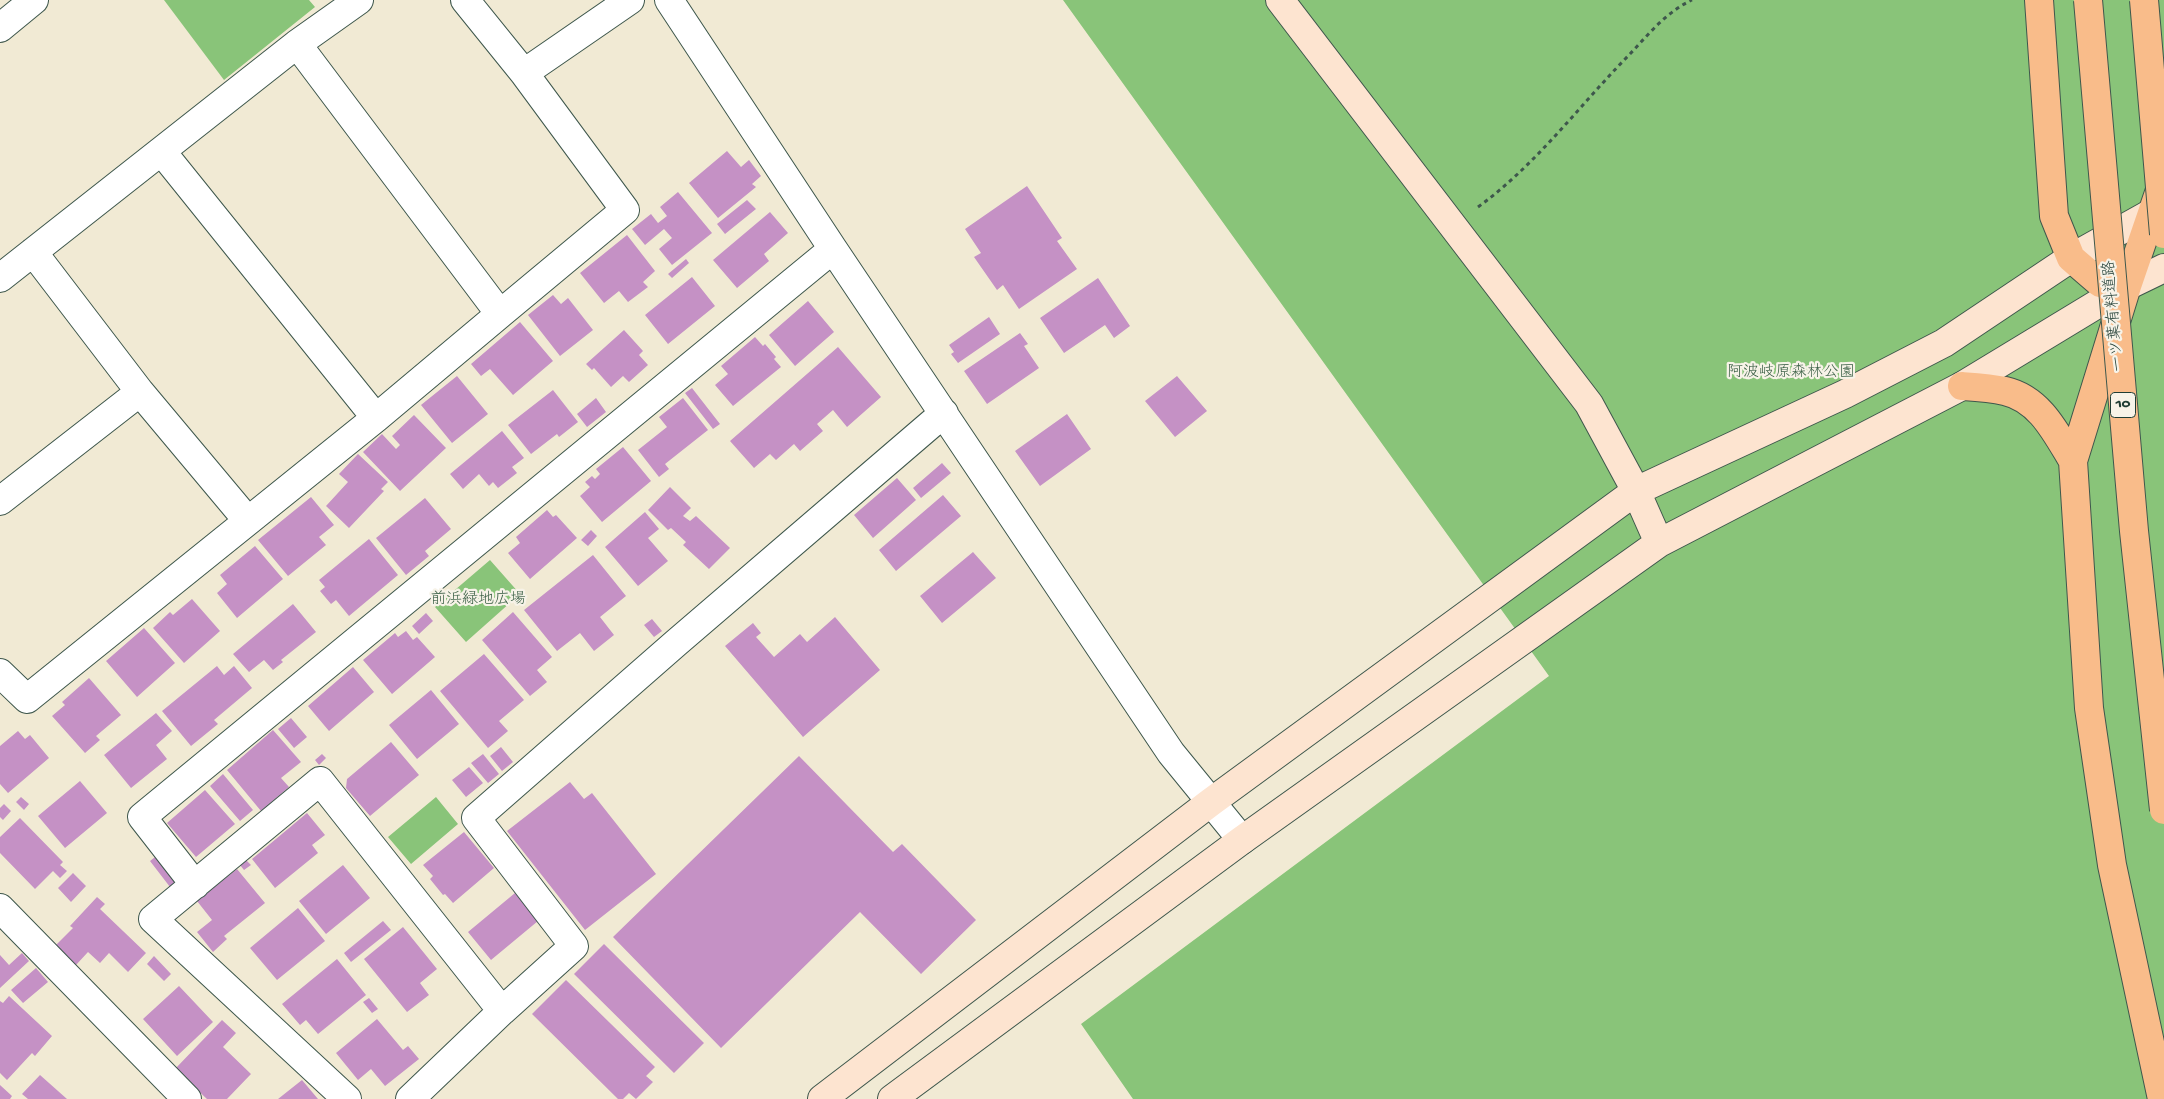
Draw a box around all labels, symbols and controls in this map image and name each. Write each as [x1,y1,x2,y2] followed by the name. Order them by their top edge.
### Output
[2101,259,2129,373] street label: 一ツ葉有料道路
[1727,364,1855,384] park label: 阿波岐原森林公園
[2110,392,2136,418] road number: 10
[430,591,526,611] park label: 前浜緑地広場

